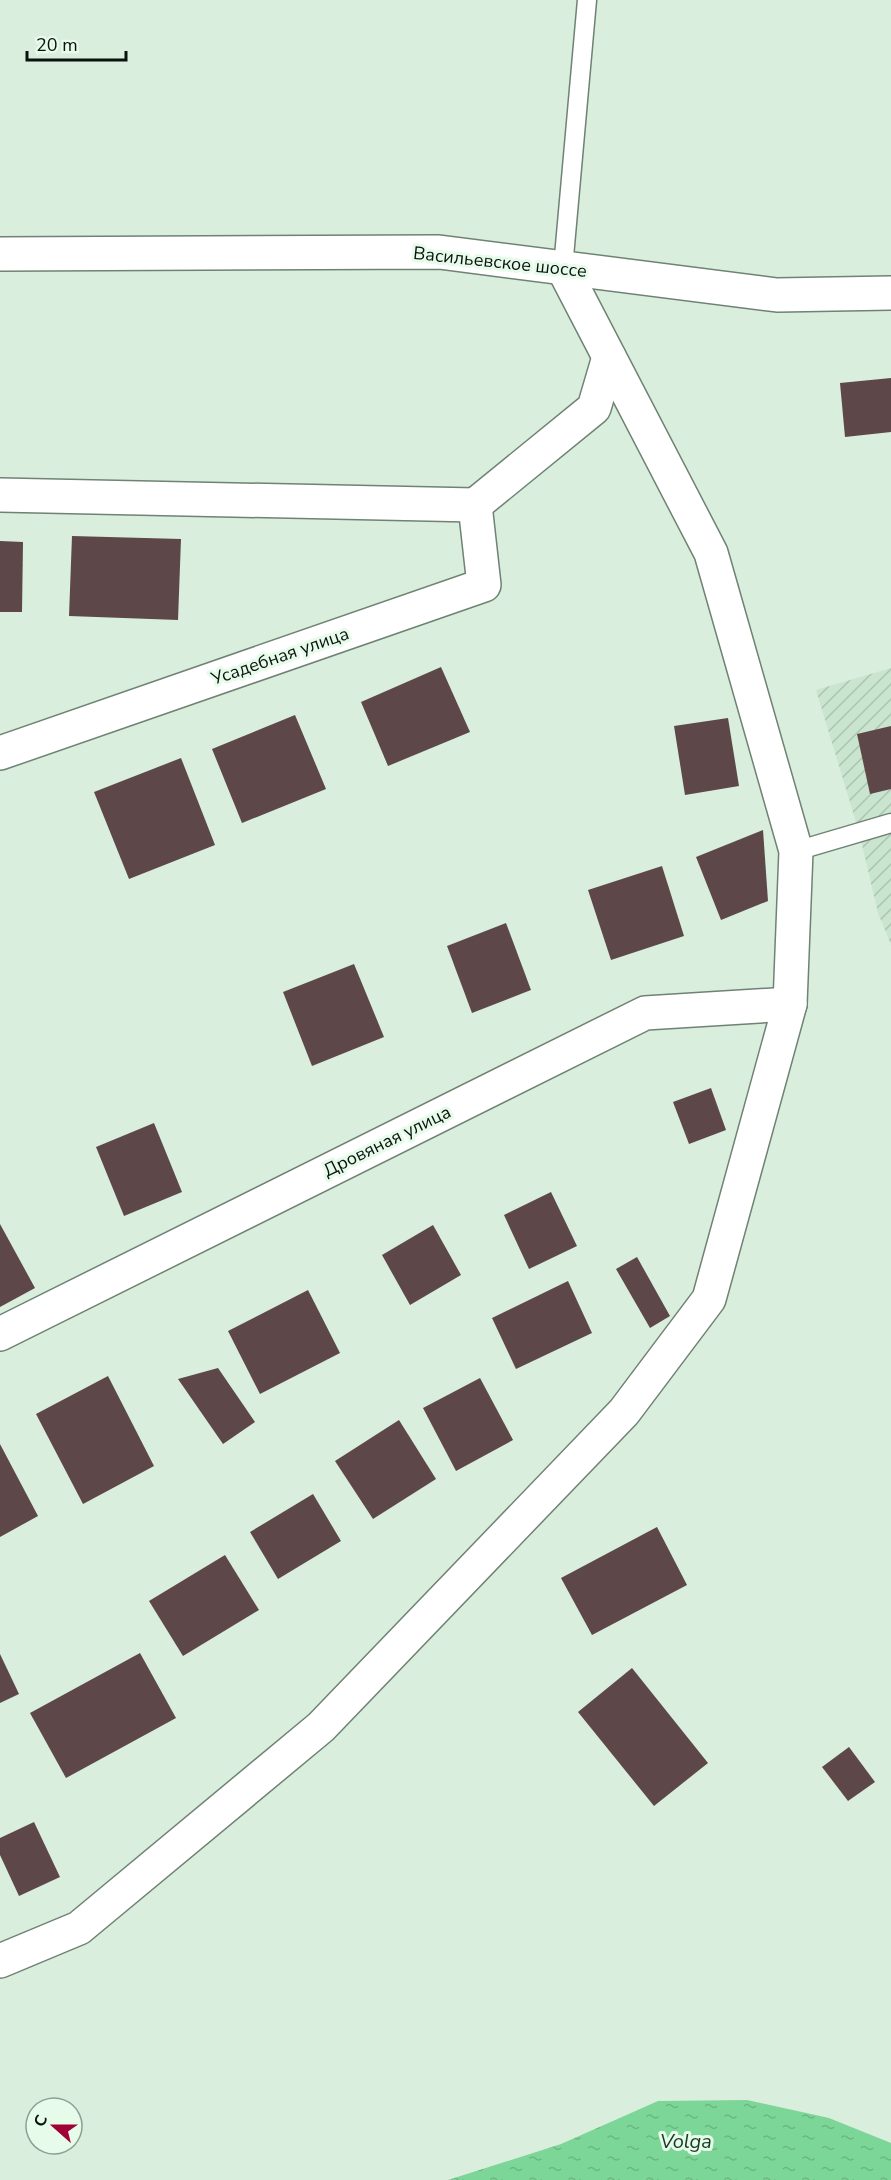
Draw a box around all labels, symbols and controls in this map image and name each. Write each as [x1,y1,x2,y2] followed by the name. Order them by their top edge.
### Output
[27,24,126,62] scale bar
[36,33,78,57] text: 20 m
[412,241,588,283] street label: Васильевское шоссе
[207,621,352,691] street label: Усадебная улица
[319,1100,455,1182] street label: Дровяная улица
[24,2096,84,2156] north arrow
[29,2112,53,2130] text: С
[660,2128,712,2155] water label: Volga

